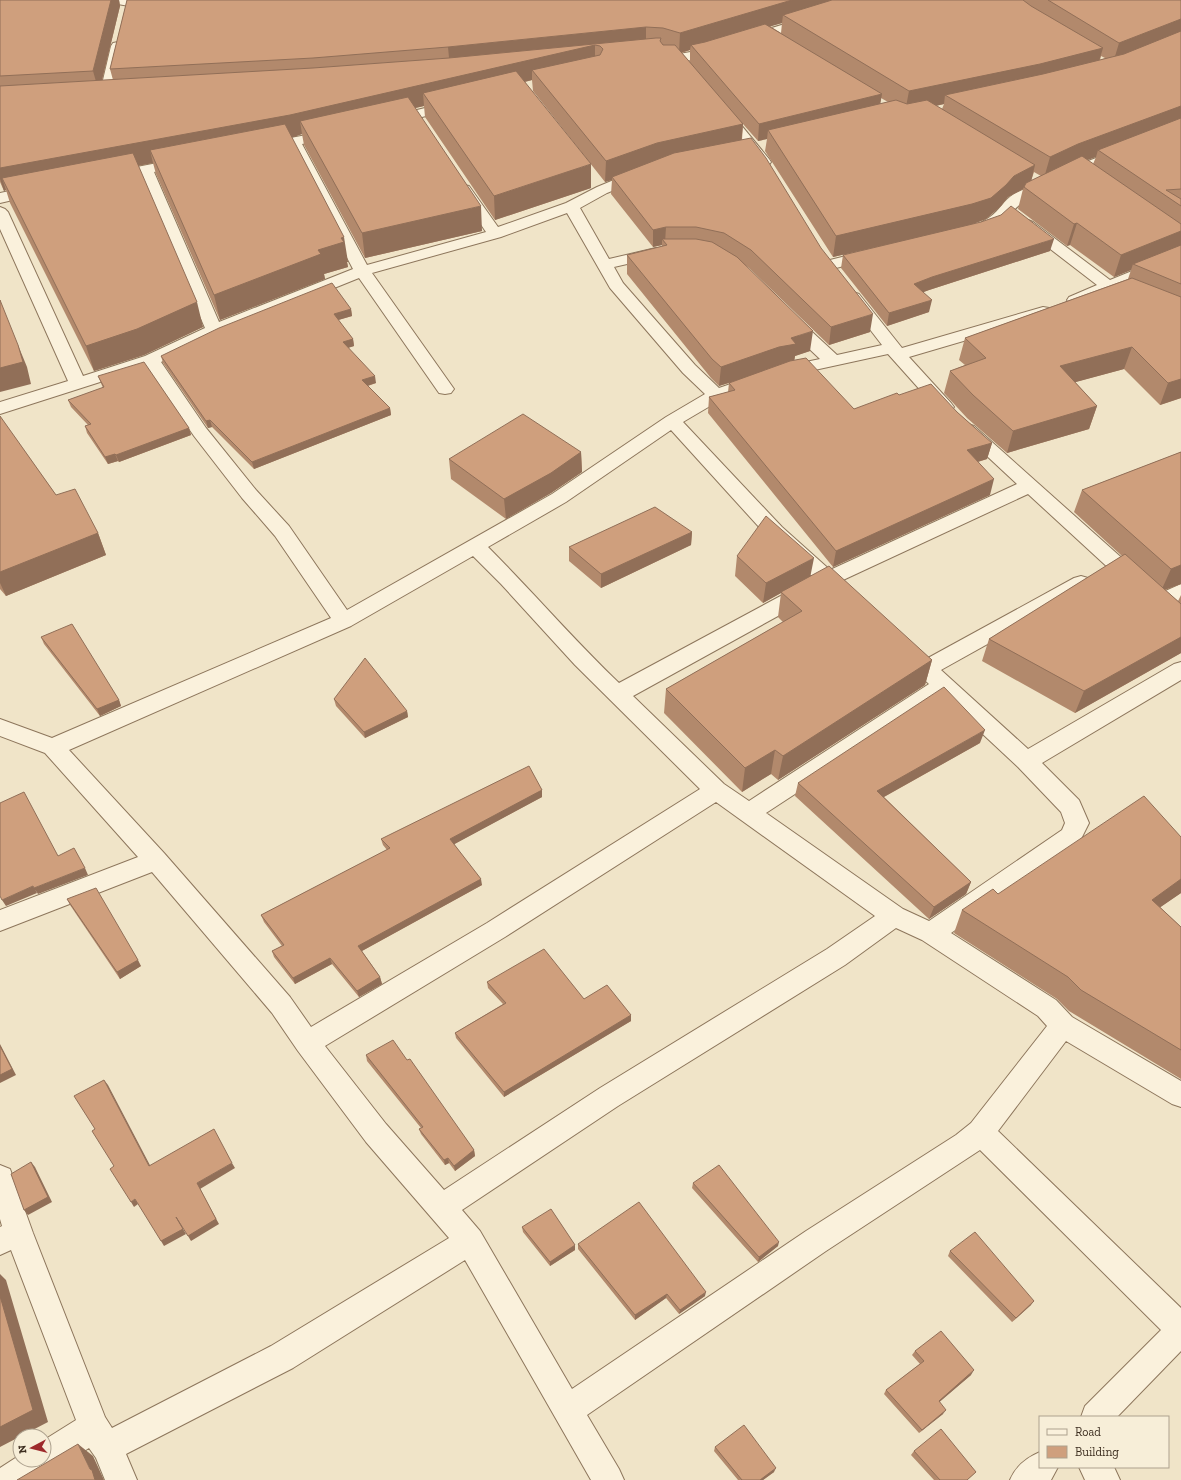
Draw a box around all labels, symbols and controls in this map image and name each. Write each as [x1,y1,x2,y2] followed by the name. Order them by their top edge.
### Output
[1039,1416,1169,1468] legend
[1075,1425,1101,1439] text: Road
[12,1428,52,1468] north arrow
[16,1444,30,1454] text: N
[1075,1445,1119,1459] text: Building

